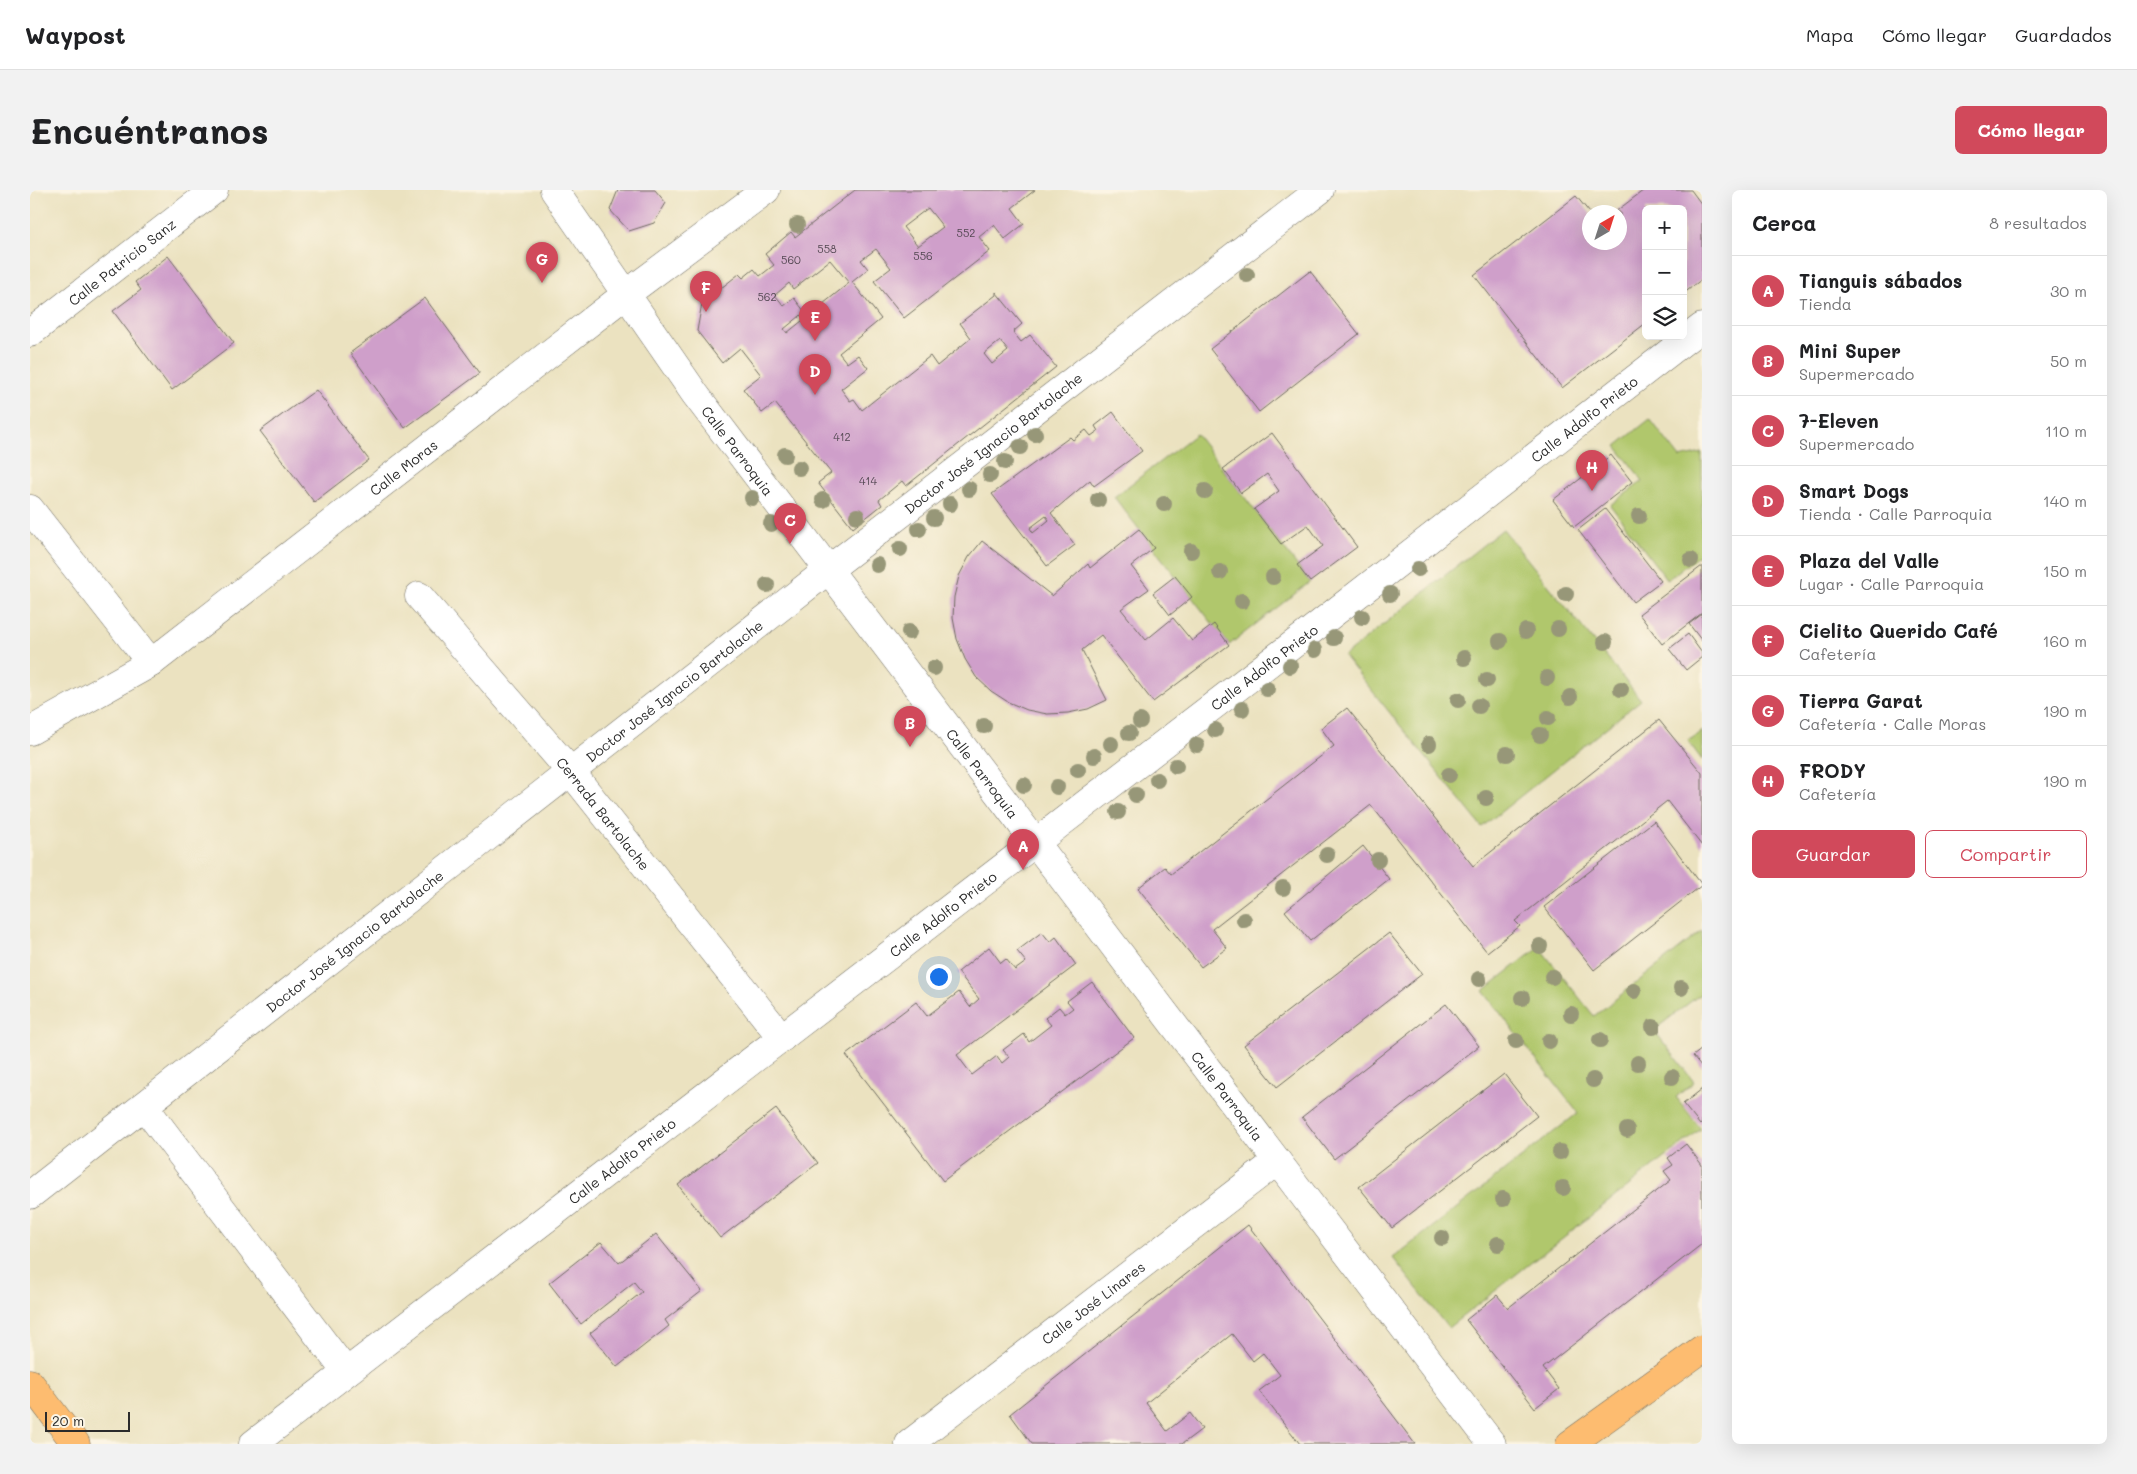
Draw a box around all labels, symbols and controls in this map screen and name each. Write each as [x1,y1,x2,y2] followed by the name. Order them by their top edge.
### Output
[25,19,126,50] text: Waypost
[1806,23,1854,47] text: Mapa
[1882,23,1987,47] text: Cómo llegar
[2015,23,2112,47] text: Guardados
[1955,106,2107,154] button: Cómo llegar
[30,107,269,153] text: Encuéntranos
[1582,205,1627,250] north arrow
[1642,205,1687,340] map controls
[1642,205,1687,250] button: +
[1752,209,1817,236] text: Cerca
[1989,212,2087,233] text: 8 resultados
[64,214,179,310] street label: Calle Patricio Sanz
[957,225,975,240] house number: 552
[817,241,837,256] house number: 558
[526,242,558,283] pin: G
[913,248,933,263] house number: 556
[1642,250,1687,295] button: −
[781,252,801,267] house number: 560
[1799,268,1962,293] text: Tianguis sábados
[690,271,722,312] pin: F
[1762,280,1774,301] text: A
[2050,280,2087,301] text: 30 m
[757,289,777,304] house number: 562
[1799,293,1852,314] text: Tienda
[1642,295,1687,340] button: layers
[799,300,831,341] pin: E
[1799,338,1901,363] text: Mini Super
[1763,350,1773,371] text: B
[2050,350,2087,371] text: 50 m
[799,354,831,395] pin: D
[1799,363,1914,384] text: Supermercado
[900,368,1086,517] street label: Doctor José Ignacio Bartolache
[1526,371,1641,466] street label: Calle Adolfo Prieto
[698,402,778,499] street label: Calle Parroquia
[1799,408,1879,433] text: 7-Eleven
[1762,420,1774,441] text: C
[2045,420,2087,441] text: 110 m
[833,429,851,444] house number: 412
[1799,433,1914,454] text: Supermercado
[365,435,441,500] street label: Calle Moras
[1576,450,1608,491] pin: H
[859,473,877,488] house number: 414
[1799,478,1909,503] text: Smart Dogs
[1762,490,1774,511] text: D
[2043,490,2087,511] text: 140 m
[774,503,806,544] pin: C
[1799,503,1993,524] text: Tienda · Calle Parroquia
[1799,548,1939,573] text: Plaza del Valle
[1763,560,1773,581] text: E
[2043,560,2087,581] text: 150 m
[1799,573,1984,594] text: Lugar · Calle Parroquia
[581,615,767,766] street label: Doctor José Ignacio Bartolache
[1799,618,1998,643] text: Cielito Querido Café
[1206,620,1321,714] street label: Calle Adolfo Prieto
[1763,630,1773,651] text: F
[2042,630,2087,651] text: 160 m
[1799,643,1877,664] text: Cafetería
[1799,688,1923,713] text: Tierra Garat
[1762,700,1774,721] text: G
[2043,700,2087,721] text: 190 m
[894,706,926,747] pin: B
[1799,713,1986,734] text: Cafetería · Calle Moras
[942,724,1023,822] street label: Calle Parroquia
[552,753,654,874] street label: Cerrada Bartolache
[1799,758,1866,783] text: FRODY
[1762,770,1774,791] text: H
[2043,770,2087,791] text: 190 m
[1799,783,1877,804] text: Cafetería
[1007,829,1039,870] pin: A
[1752,830,1915,878] button: Guardar
[1925,830,2087,878] button: Compartir
[262,866,447,1016] street label: Doctor José Ignacio Bartolache
[885,866,1000,961] street label: Calle Adolfo Prieto
[926,964,952,990] your location
[1187,1047,1268,1145] street label: Calle Parroquia
[564,1113,679,1208] street label: Calle Adolfo Prieto
[1037,1257,1148,1348] street label: Calle José Linares
[45,1409,130,1432] scale bar
[52,1411,84,1430] text: 20 m

